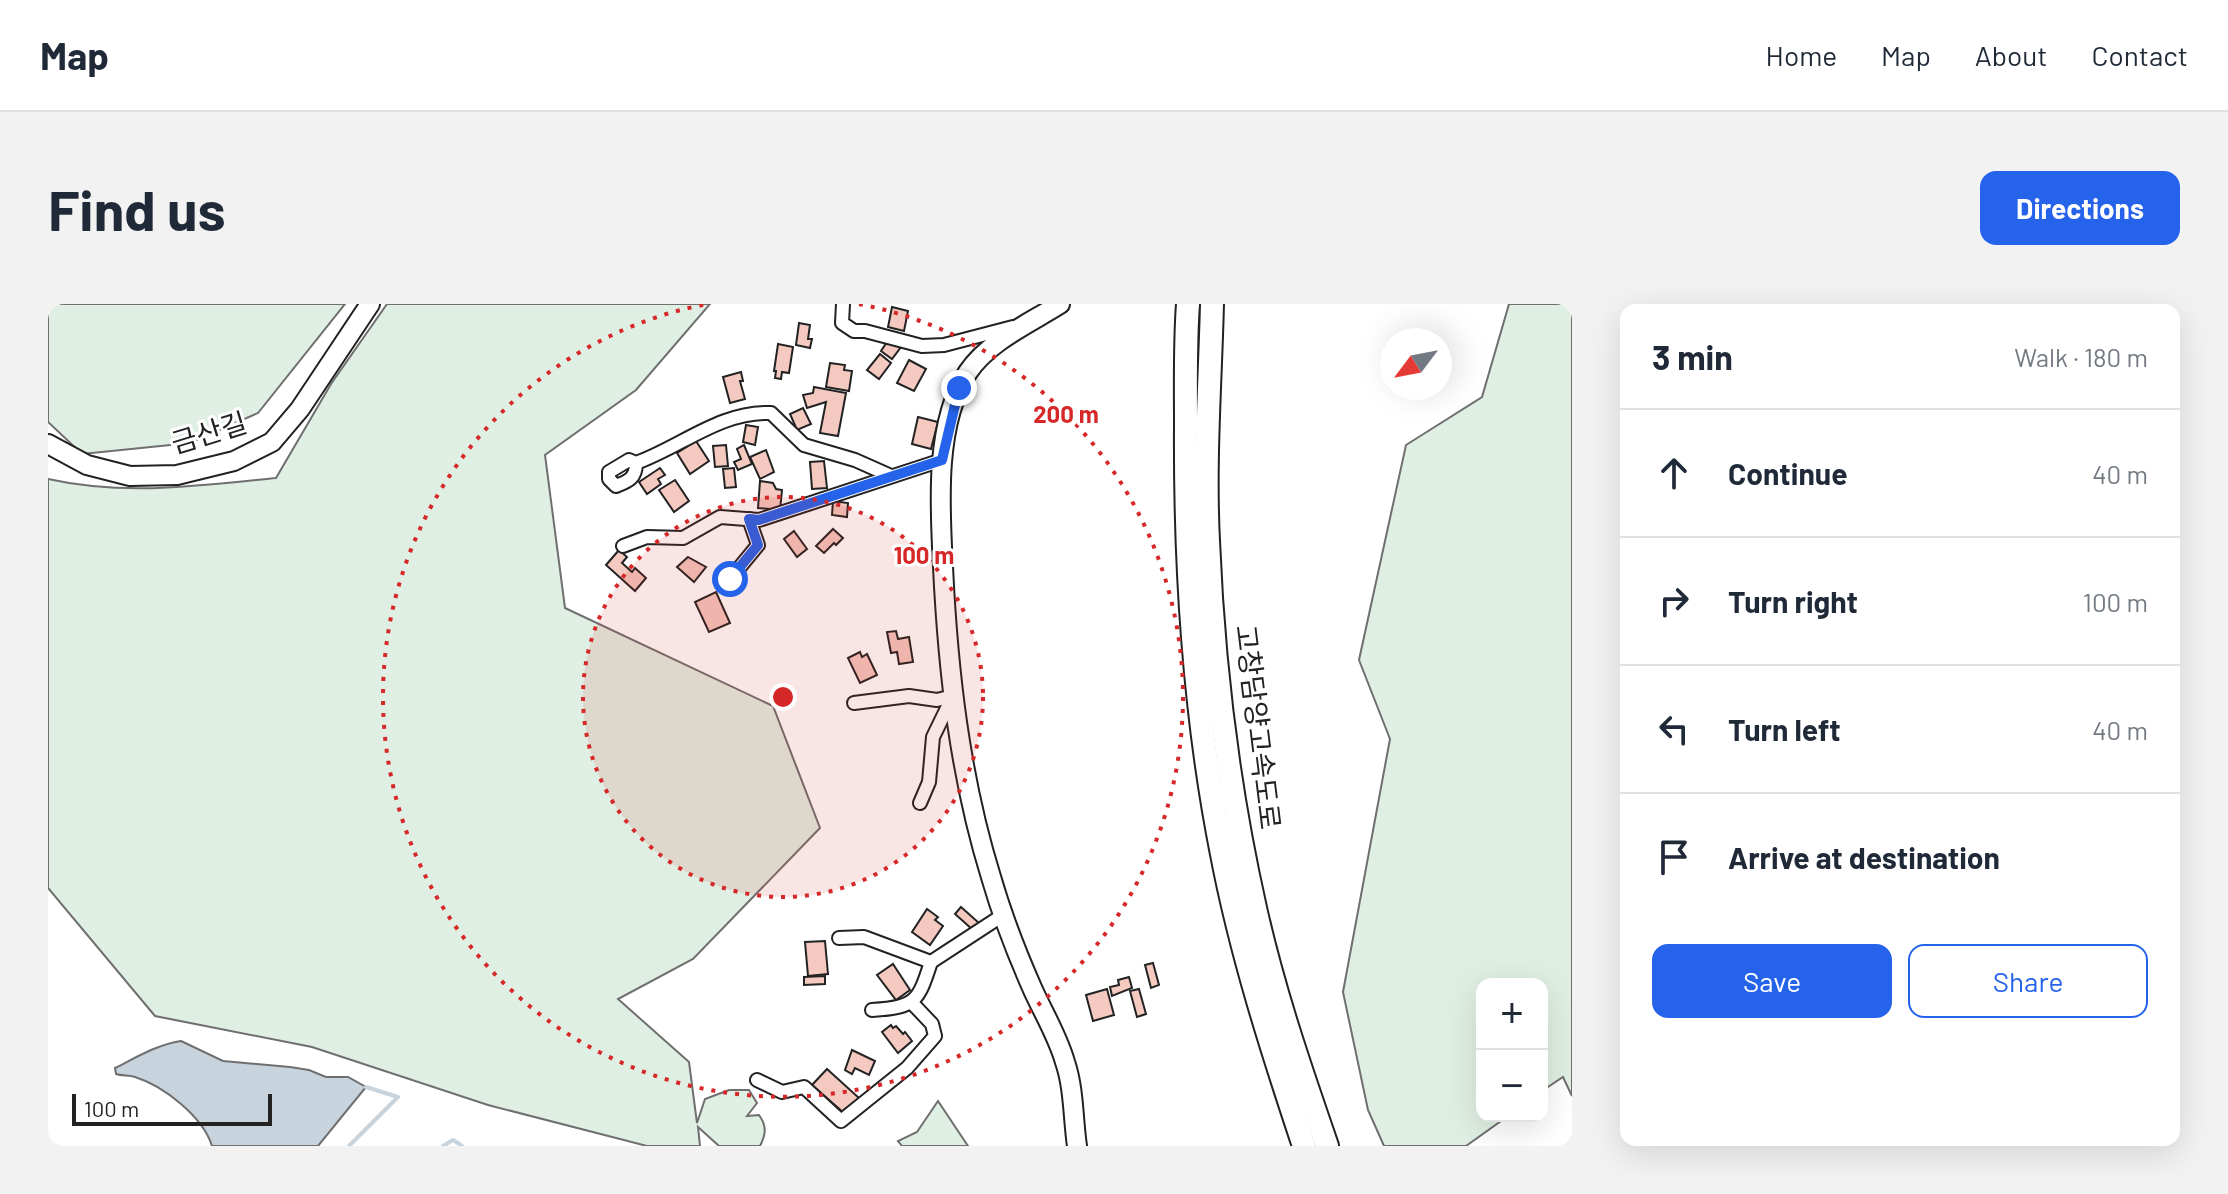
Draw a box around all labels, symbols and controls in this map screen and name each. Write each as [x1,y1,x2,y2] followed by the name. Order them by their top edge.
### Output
[40,32,109,78] text: Map
[1766,38,1837,72] text: Home
[1881,38,1931,72] text: Map
[1975,38,2047,72] text: About
[2091,38,2188,72] text: Contact
[1980,171,2180,245] button: Directions
[48,175,226,242] text: Find us
[1380,328,1452,400] north arrow
[1652,336,1733,377] text: 3 min
[2014,341,2148,372] text: Walk · 180 m
[941,370,977,406] route end
[1033,399,1099,428] text: 200 m
[167,404,251,460] street label: 금산길
[1652,451,1696,495] icon: ahead
[1728,455,1848,491] text: Continue
[2092,458,2148,489] text: 40 m
[894,540,954,569] text: 100 m
[712,561,748,597] route start
[1652,579,1696,623] icon: right
[1728,583,1858,619] text: Turn right
[2083,586,2148,617] text: 100 m
[1230,623,1288,831] street label: 고창담양고속도로
[769,683,797,711] centre of rings
[1652,707,1696,751] icon: left
[1728,711,1841,747] text: Turn left
[2092,714,2148,745] text: 40 m
[1652,835,1696,879] icon: arrive
[1728,839,2000,875] text: Arrive at destination
[1652,944,1892,1018] button: Save
[1908,944,2148,1018] button: Share
[1476,978,1548,1122] map controls
[1476,978,1548,1050] button: +
[1476,1050,1548,1122] button: −
[72,1090,272,1126] scale bar
[84,1095,139,1121] text: 100 m

